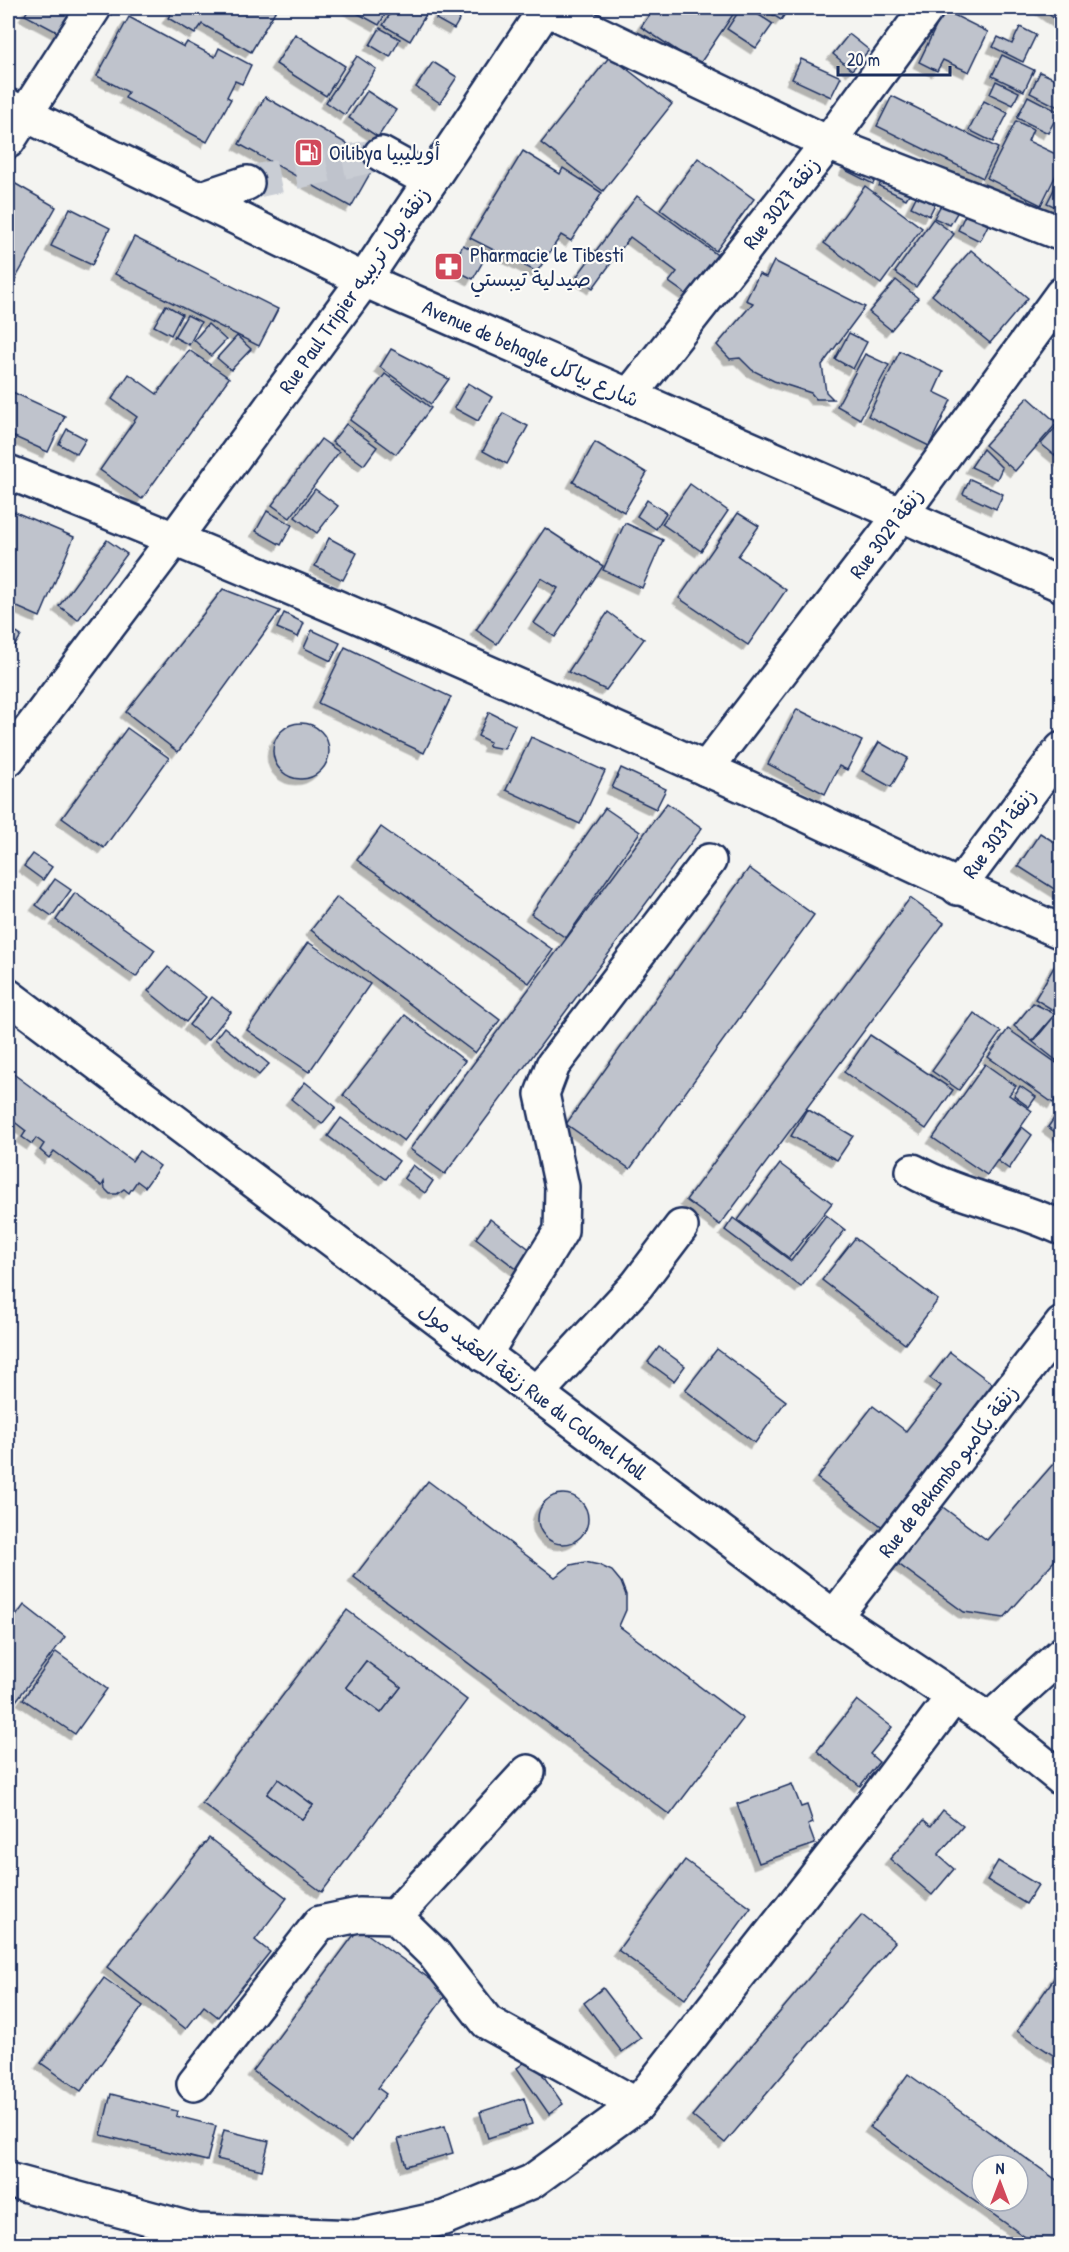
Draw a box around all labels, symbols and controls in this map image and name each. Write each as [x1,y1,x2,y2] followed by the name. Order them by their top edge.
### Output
[838,39,950,77] scale bar
[847,47,880,72] text: 20 m
[292,136,324,168] fuel station icon: Oilibya أويليبيا
[329,138,440,167] place label: Oilibya أويليبيا
[736,151,826,255] street label: Rue 3027 زنقة
[272,181,436,399] street label: Rue Paul Tripier زنقة بول تريبيه
[470,240,624,298] place label: Pharmacie le Tibesti صيدلية تيبستي
[433,250,465,282] pharmacy icon: Pharmacie le Tibesti صيدلية تيبستي
[418,292,644,415] street label: Avenue de behagle شارع بياكل
[842,482,930,584] street label: Rue 3029 زنقة
[955,782,1043,884] street label: Rue 3031 زنقة
[413,1296,654,1487] street label: زنقة العقيد مول Rue du Colonel Moll
[871,1379,1025,1563] street label: Rue de Bekambo زنقة بكامبو
[970,2153,1030,2213] north arrow
[996,2157,1005,2179] text: N

